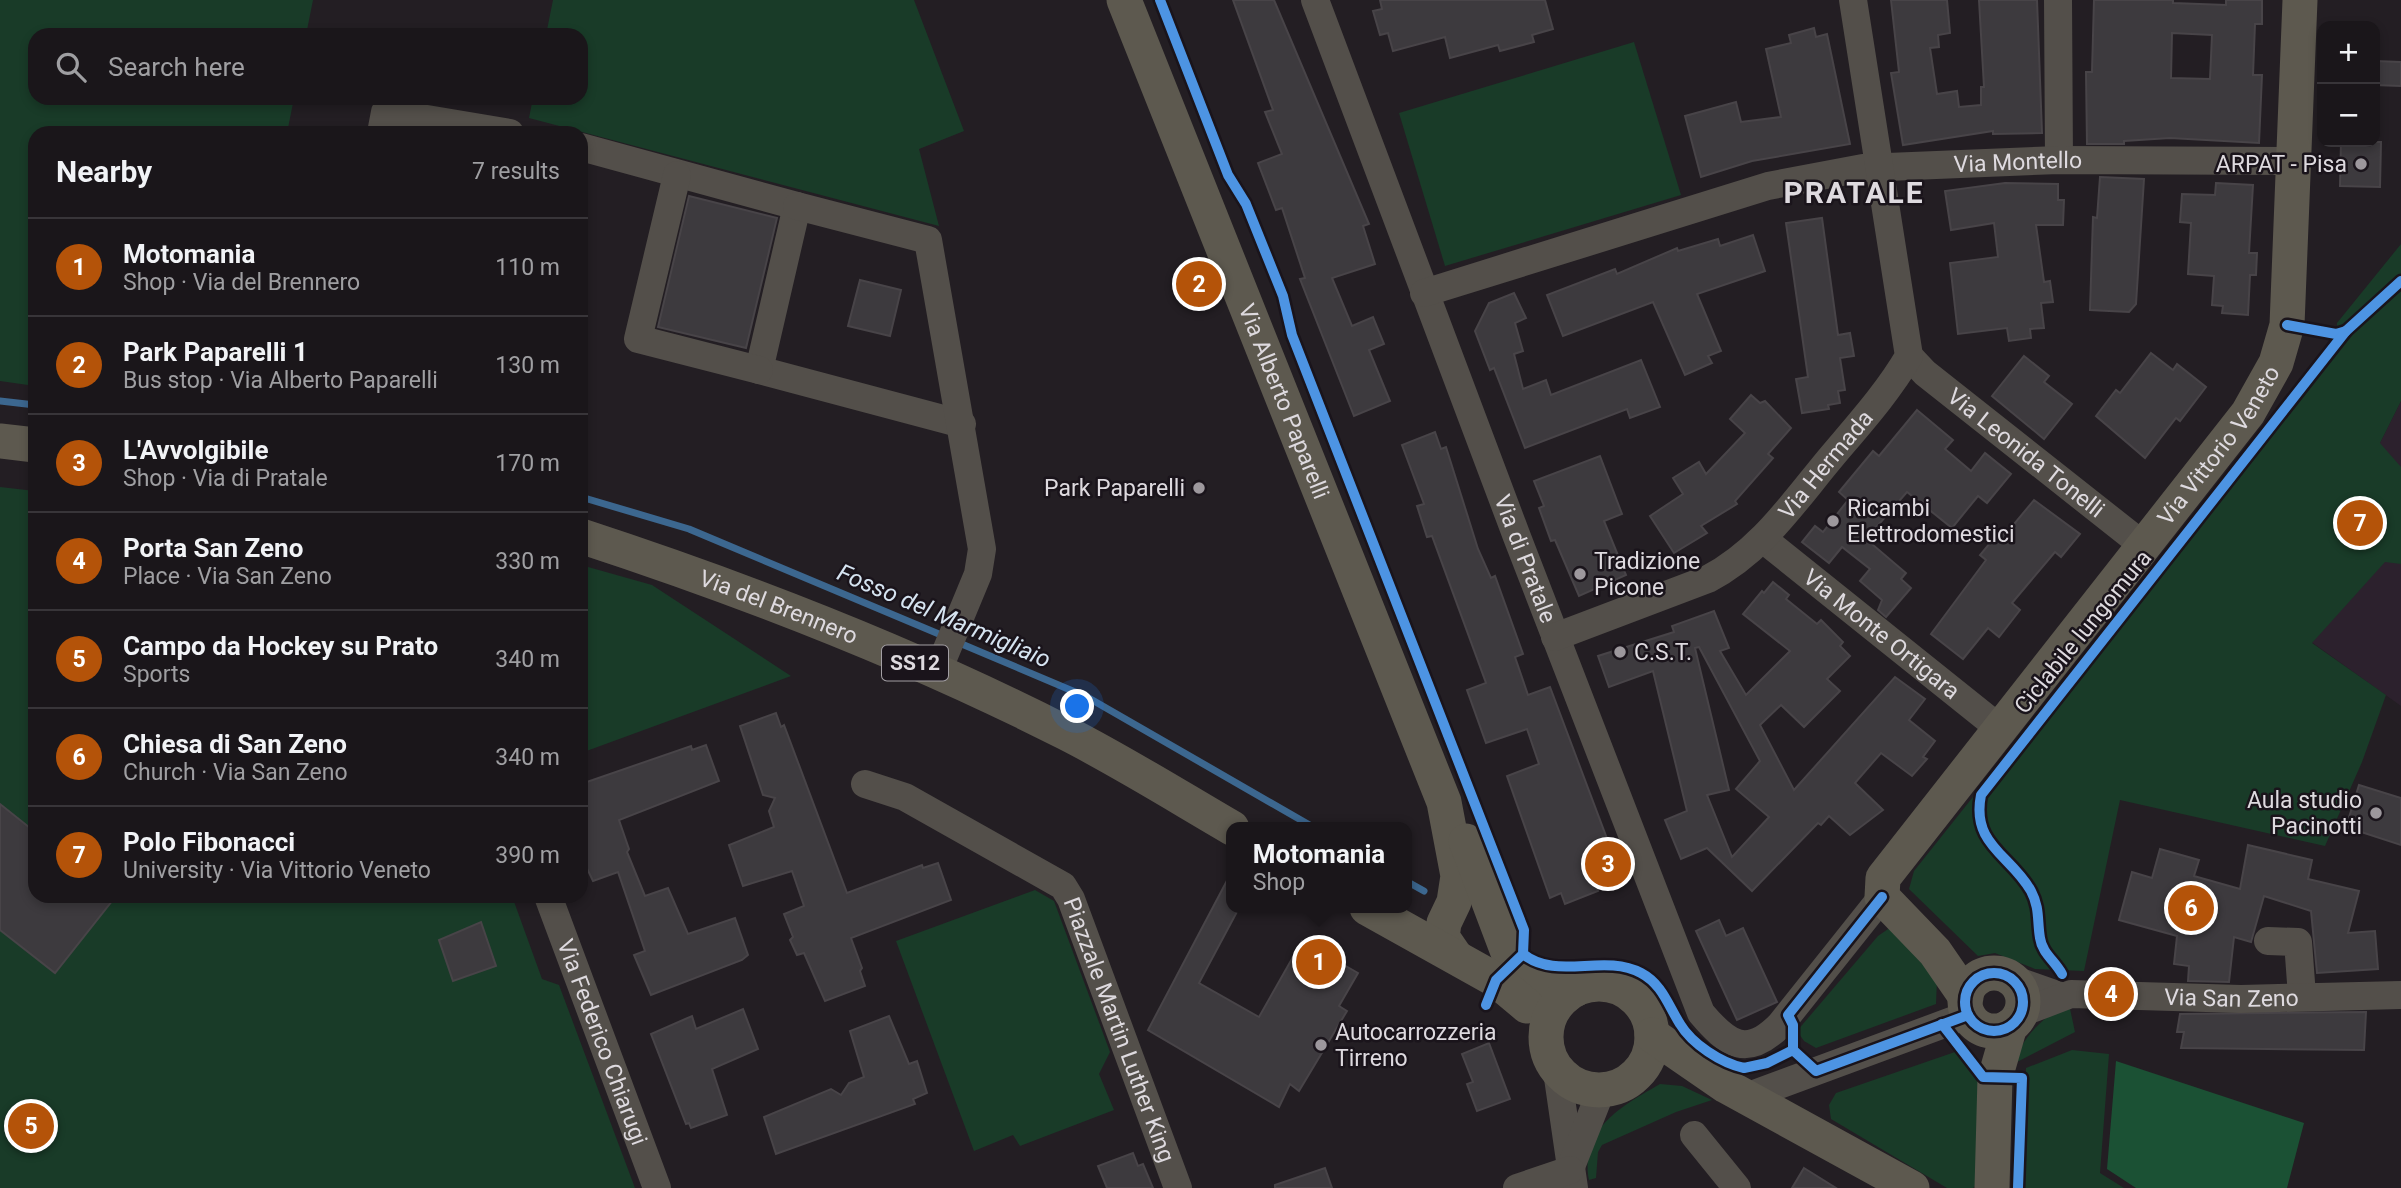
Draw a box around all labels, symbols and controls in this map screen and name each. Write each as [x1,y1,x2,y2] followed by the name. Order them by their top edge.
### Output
[2317,21,2380,147] map controls
[2317,21,2380,84] button: +
[28,28,588,105] search box
[52,48,90,86] icon: search
[108,52,245,82] text: Search here
[2317,84,2380,147] button: −
[1953,146,2082,178] street label: Via Montello
[2216,151,2347,178] place label: ARPAT - Pisa
[56,154,152,189] text: Nearby
[2353,156,2369,172] marker: ARPAT - Pisa
[472,158,560,185] text: 7 results
[1783,175,1925,210] district label: PRATALE
[123,239,255,269] text: Motomania
[72,254,86,281] text: 1
[495,254,560,281] text: 110 m
[1176,258,1222,310] pin: 2
[123,269,360,296] text: Shop · Via del Brennero
[1233,300,1335,503] street label: Via Alberto Paparelli
[123,337,308,367] text: Park Paparelli 1
[72,352,86,379] text: 2
[495,352,560,379] text: 130 m
[2152,361,2285,530] street label: Via Vittorio Veneto
[123,367,438,394] text: Bus stop · Via Alberto Paparelli
[1942,382,2110,523] street label: Via Leonida Tonelli
[1773,405,1879,525] street label: Via Hermada
[123,435,268,465] text: L'Avvolgibile
[72,450,86,477] text: 3
[495,450,560,477] text: 170 m
[123,465,328,492] text: Shop · Via di Pratale
[1044,475,1185,502] place label: Park Paparelli
[1191,480,1207,496] marker: Park Paparelli
[1489,491,1562,627] street label: Via di Pratale
[1847,495,2015,548] place label: Ricambi Elettrodomestici
[2337,497,2383,549] pin: 7
[1825,513,1841,529] marker: Ricambi Elettrodomestici
[123,533,303,563] text: Porta San Zeno
[2009,545,2157,719] street label: Ciclabile lungomura
[72,548,86,575] text: 4
[495,548,560,575] text: 330 m
[1594,548,1700,601] place label: Tradizione Picone
[833,558,1055,674] water label: Fosso del Marmigliaio
[123,563,332,590] text: Place · Via San Zeno
[1798,563,1965,705] street label: Via Monte Ortigara
[696,564,862,650] street label: Via del Brennero
[1572,566,1588,582] marker: Tradizione Picone
[123,631,438,661] text: Campo da Hockey su Prato
[1634,639,1692,666] place label: C.S.T.
[1612,644,1628,660] marker: C.S.T.
[72,646,86,673] text: 5
[495,646,560,673] text: 340 m
[882,646,948,680] road number: SS12
[123,661,190,688] text: Sports
[1060,689,1094,723] your location
[123,729,347,759] text: Chiesa di San Zeno
[72,744,86,771] text: 6
[495,744,560,771] text: 340 m
[123,759,348,786] text: Church · Via San Zeno
[2247,787,2362,840] place label: Aula studio Pacinotti
[2368,805,2384,821] marker: Aula studio Pacinotti
[1226,822,1412,913] popup
[123,827,295,857] text: Polo Fibonacci
[1585,838,1631,890] pin: 3
[1253,839,1385,869] text: Motomania
[72,842,86,869] text: 7
[495,842,560,869] text: 390 m
[123,857,431,884] text: University · Via Vittorio Veneto
[1253,869,1305,896] text: Shop
[2168,882,2214,934] pin: 6
[1058,894,1181,1166] street label: Piazzale Martin Luther King
[552,936,653,1149] street label: Via Federico Chiarugi
[1296,936,1342,988] pin: 1
[2088,968,2134,1020] pin: 4
[2164,983,2299,1013] street label: Via San Zeno
[1335,1019,1497,1072] place label: Autocarrozzeria Tirreno
[1313,1037,1329,1053] marker: Autocarrozzeria Tirreno
[8,1100,54,1152] pin: 5

